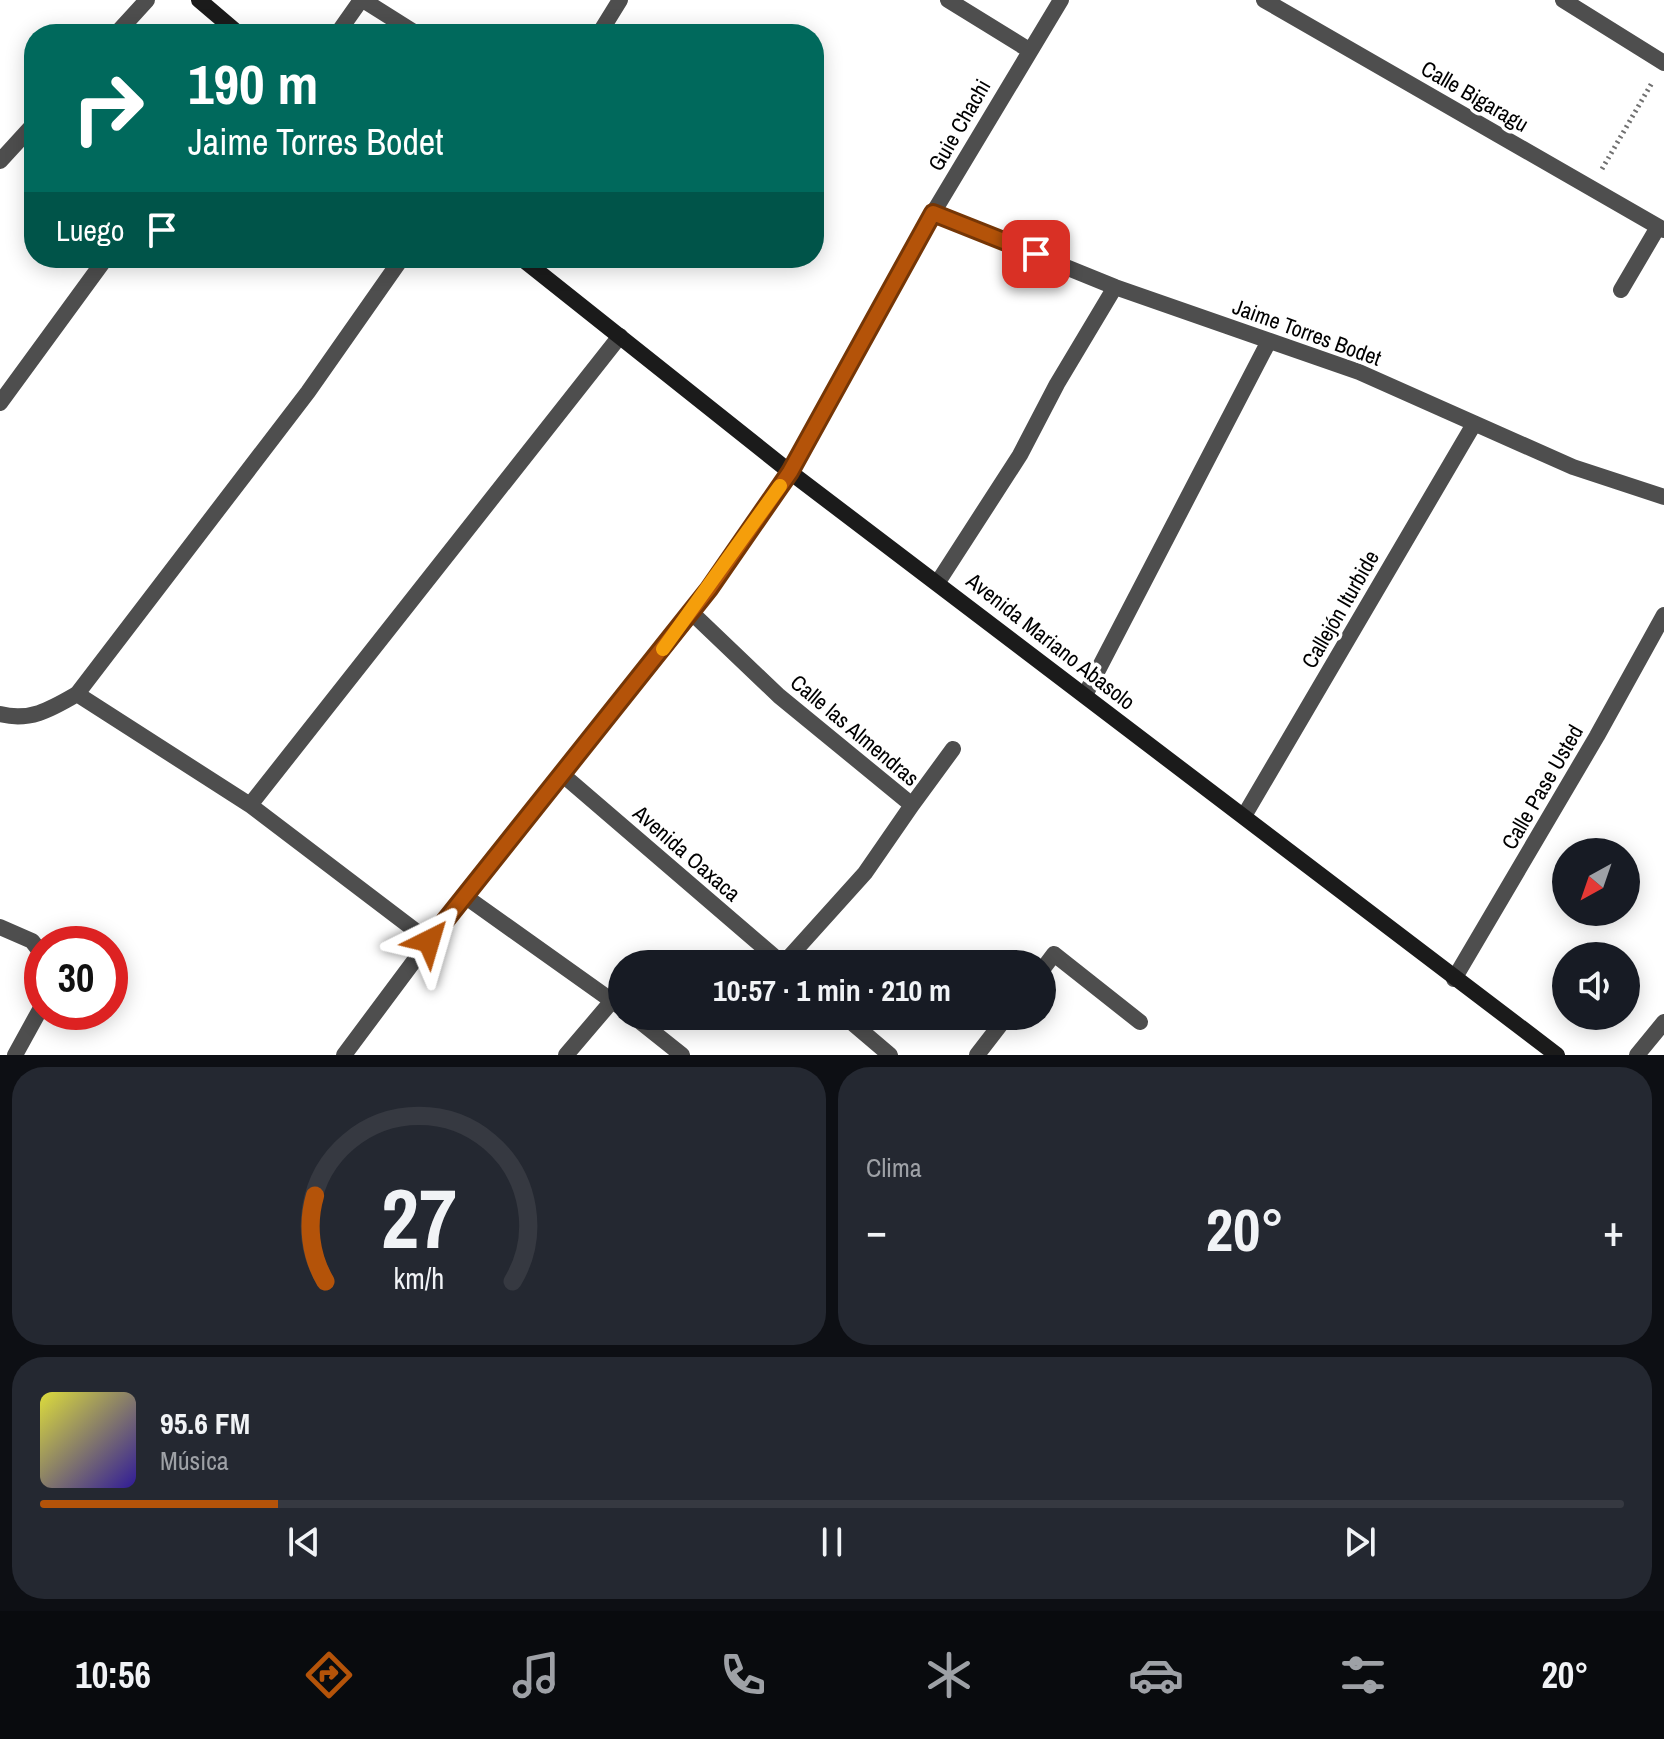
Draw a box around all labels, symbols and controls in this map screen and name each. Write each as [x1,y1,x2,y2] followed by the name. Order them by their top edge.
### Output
[188,46,318,121] text: 190 m
[1416,53,1534,139] street label: Calle Bigaragu
[56,56,160,160] icon: right
[921,74,997,176] street label: Guie Chachi
[188,118,443,166] text: Jaime Torres Bodet
[140,208,184,252] icon: arrive
[56,210,124,250] text: Luego
[1002,220,1070,288] pin
[1014,232,1058,276] icon: arrive
[1229,291,1385,373] street label: Jaime Torres Bodet
[1294,545,1386,673] street label: Callejón Iturbide
[960,565,1142,716] street label: Avenida Mariano Abasolo
[784,667,926,793] street label: Calle las Almendras
[1494,719,1590,855] street label: Calle Pase Usted
[626,797,747,908] street label: Avenida Oaxaca
[1552,838,1640,926] north arrow
[1552,838,1640,1030] map controls
[387,899,471,983] position arrow
[24,926,128,1030] speed limit sign: 30
[1552,942,1640,1030] button: sound
[713,970,951,1010] text: 10:57 · 1 min · 210 m
[866,1150,922,1185] text: Clima
[381,1162,457,1274] text: 27
[1206,1189,1284,1270] text: 20°
[866,1200,887,1260] text: −
[1603,1200,1624,1260] text: +
[394,1259,444,1298] text: km/h
[160,1403,250,1443] text: 95.6 FM
[160,1443,229,1478] text: Música
[282,1520,326,1564] icon: previous
[810,1520,854,1564] icon: pause
[1338,1520,1382,1564] icon: next
[301,1647,357,1703] icon: directions
[508,1647,564,1703] icon: music
[715,1647,771,1703] icon: phone
[921,1647,977,1703] icon: climate
[1128,1647,1184,1703] icon: car
[1335,1647,1391,1703] icon: filters
[75,1651,151,1699] text: 10:56
[1541,1651,1589,1699] text: 20°

